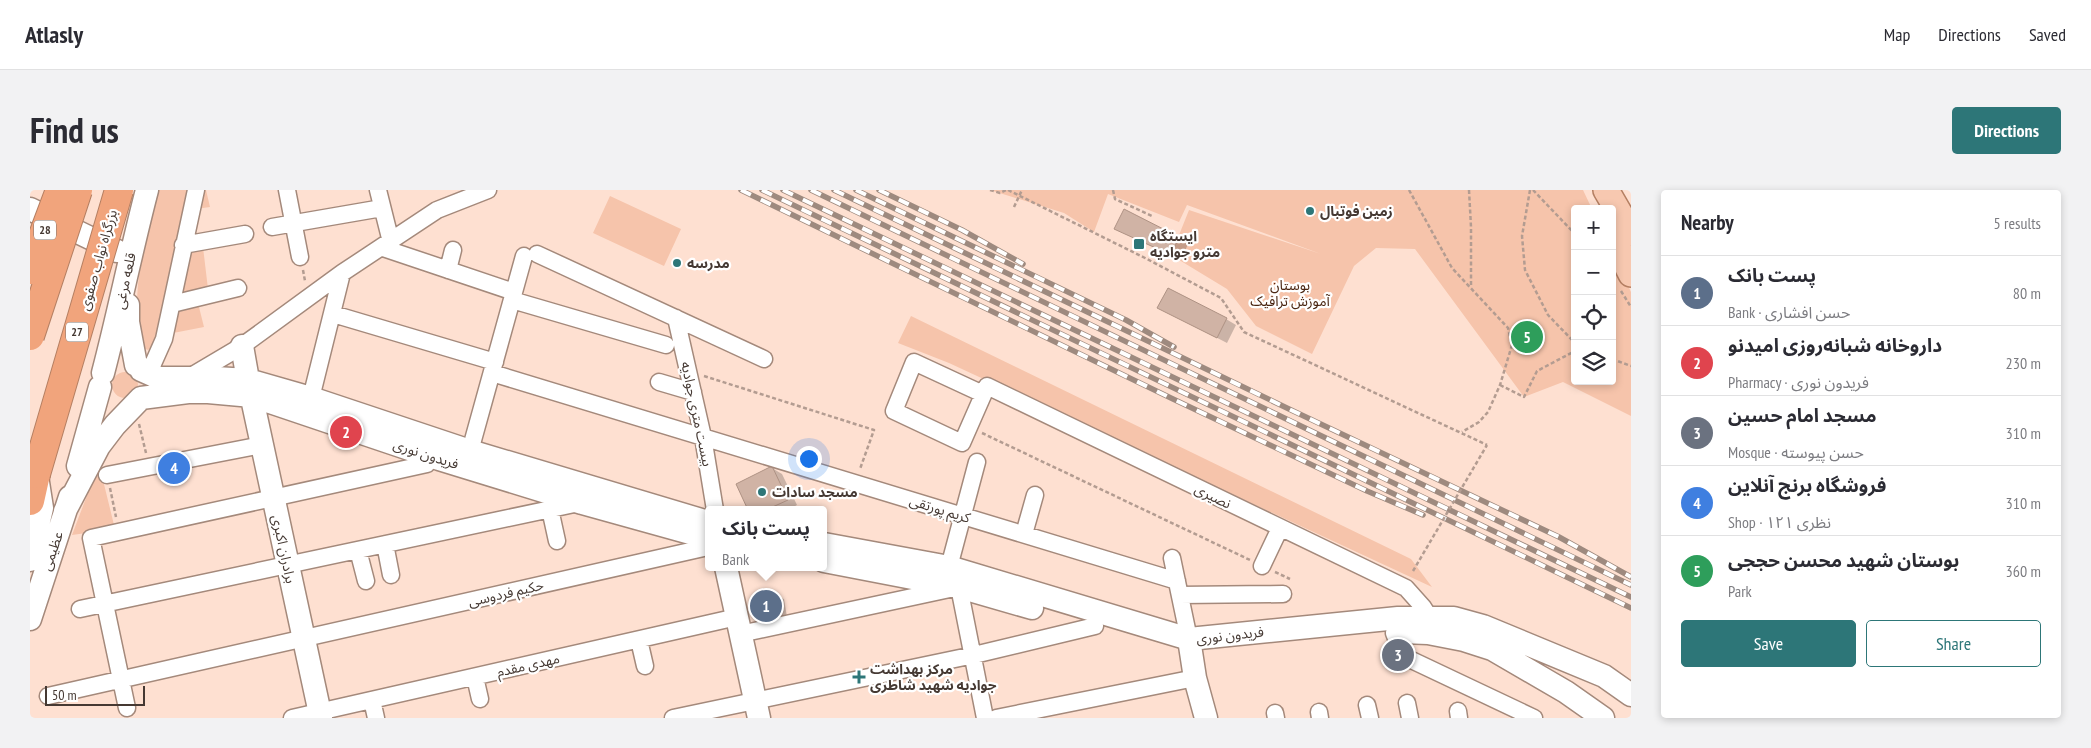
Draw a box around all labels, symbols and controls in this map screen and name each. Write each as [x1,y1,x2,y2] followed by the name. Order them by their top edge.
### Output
[25,19,83,50] text: Atlasly
[1884,23,1910,46] text: Map
[1938,23,2001,46] text: Directions
[2029,23,2066,46] text: Saved
[30,107,119,153] text: Find us
[1952,107,2061,154] button: Directions
[1320,202,1393,220] place label: زمین فوتبال
[1304,205,1316,217] marker: زمین فوتبال
[1571,205,1616,385] map controls
[1571,205,1616,250] button: +
[75,207,121,313] street label: بزرگراه نواب صفوی
[1681,209,1734,236] text: Nearby
[1994,213,2041,233] text: 5 results
[34,220,56,240] road number: 28
[1150,227,1220,261] place label: ایستگاه مترو جوادیه
[1132,237,1146,251] marker: ایستگاه مترو جوادیه
[1571,250,1616,295] button: −
[110,251,140,311] street label: قلعه مرغی
[687,254,730,272] place label: مدرسه
[671,257,683,269] marker: مدرسه
[1728,263,1816,287] text: پست بانک
[1250,276,1331,310] park label: بوستان آموزش ترافیک
[1693,283,1701,303] text: 1
[2013,283,2041,303] text: 80 m
[1571,295,1616,340] button: locate
[1728,302,1850,322] text: Bank · حسن افشاری
[1511,318,1543,356] pin: 5
[66,322,88,342] road number: 27
[1728,333,1942,357] text: داروخانه شبانه‌روزی امیدنو
[1571,340,1616,385] button: layers
[1693,353,1701,373] text: 2
[2006,353,2041,373] text: 230 m
[677,360,717,468] street label: بیست متری جوادیه
[1728,372,1869,392] text: Pharmacy · فریدون نوری
[1728,403,1877,427] text: مسجد امام حسین
[330,413,362,451] pin: 2
[1693,423,1701,443] text: 3
[2006,423,2041,443] text: 310 m
[391,435,461,473] street label: فریدون نوری
[1728,442,1864,462] text: Mosque · حسن پیوسته
[796,446,822,472] your location
[158,449,190,487] pin: 4
[1728,473,1886,497] text: فروشگاه برنج آنلاین
[1192,479,1234,513] street label: نصیری
[772,483,858,501] place label: مسجد سادات
[756,486,768,498] marker: مسجد سادات
[907,491,973,529] street label: کریم پورتقی
[1693,493,1701,513] text: 4
[2006,493,2041,513] text: 310 m
[705,506,827,571] popup
[1728,512,1831,532] text: Shop · نظری ۱۲۱
[268,513,300,585] street label: برادران اکبری
[722,516,810,540] text: پست بانک
[37,529,67,573] street label: عظیمی
[1728,548,1959,572] text: بوستان شهید محسن حججی
[722,549,749,569] text: Bank
[1693,561,1701,581] text: 5
[2006,561,2041,581] text: 360 m
[466,576,546,612] street label: حکیم فردوسی
[1728,581,1752,601] text: Park
[750,587,782,625] pin: 1
[1681,620,1856,667] button: Save
[1866,620,2041,667] button: Share
[1195,622,1265,648] street label: فریدون نوری
[1382,636,1414,674] pin: 3
[495,649,562,683] street label: مهدی مقدم
[870,660,997,694] place label: مرکز بهداشت جوادیه شهید شاطری
[852,670,866,684] marker: مرکز بهداشت جوادیه شهید شاطری
[45,683,145,706] scale bar
[52,686,77,704] text: 50 m

